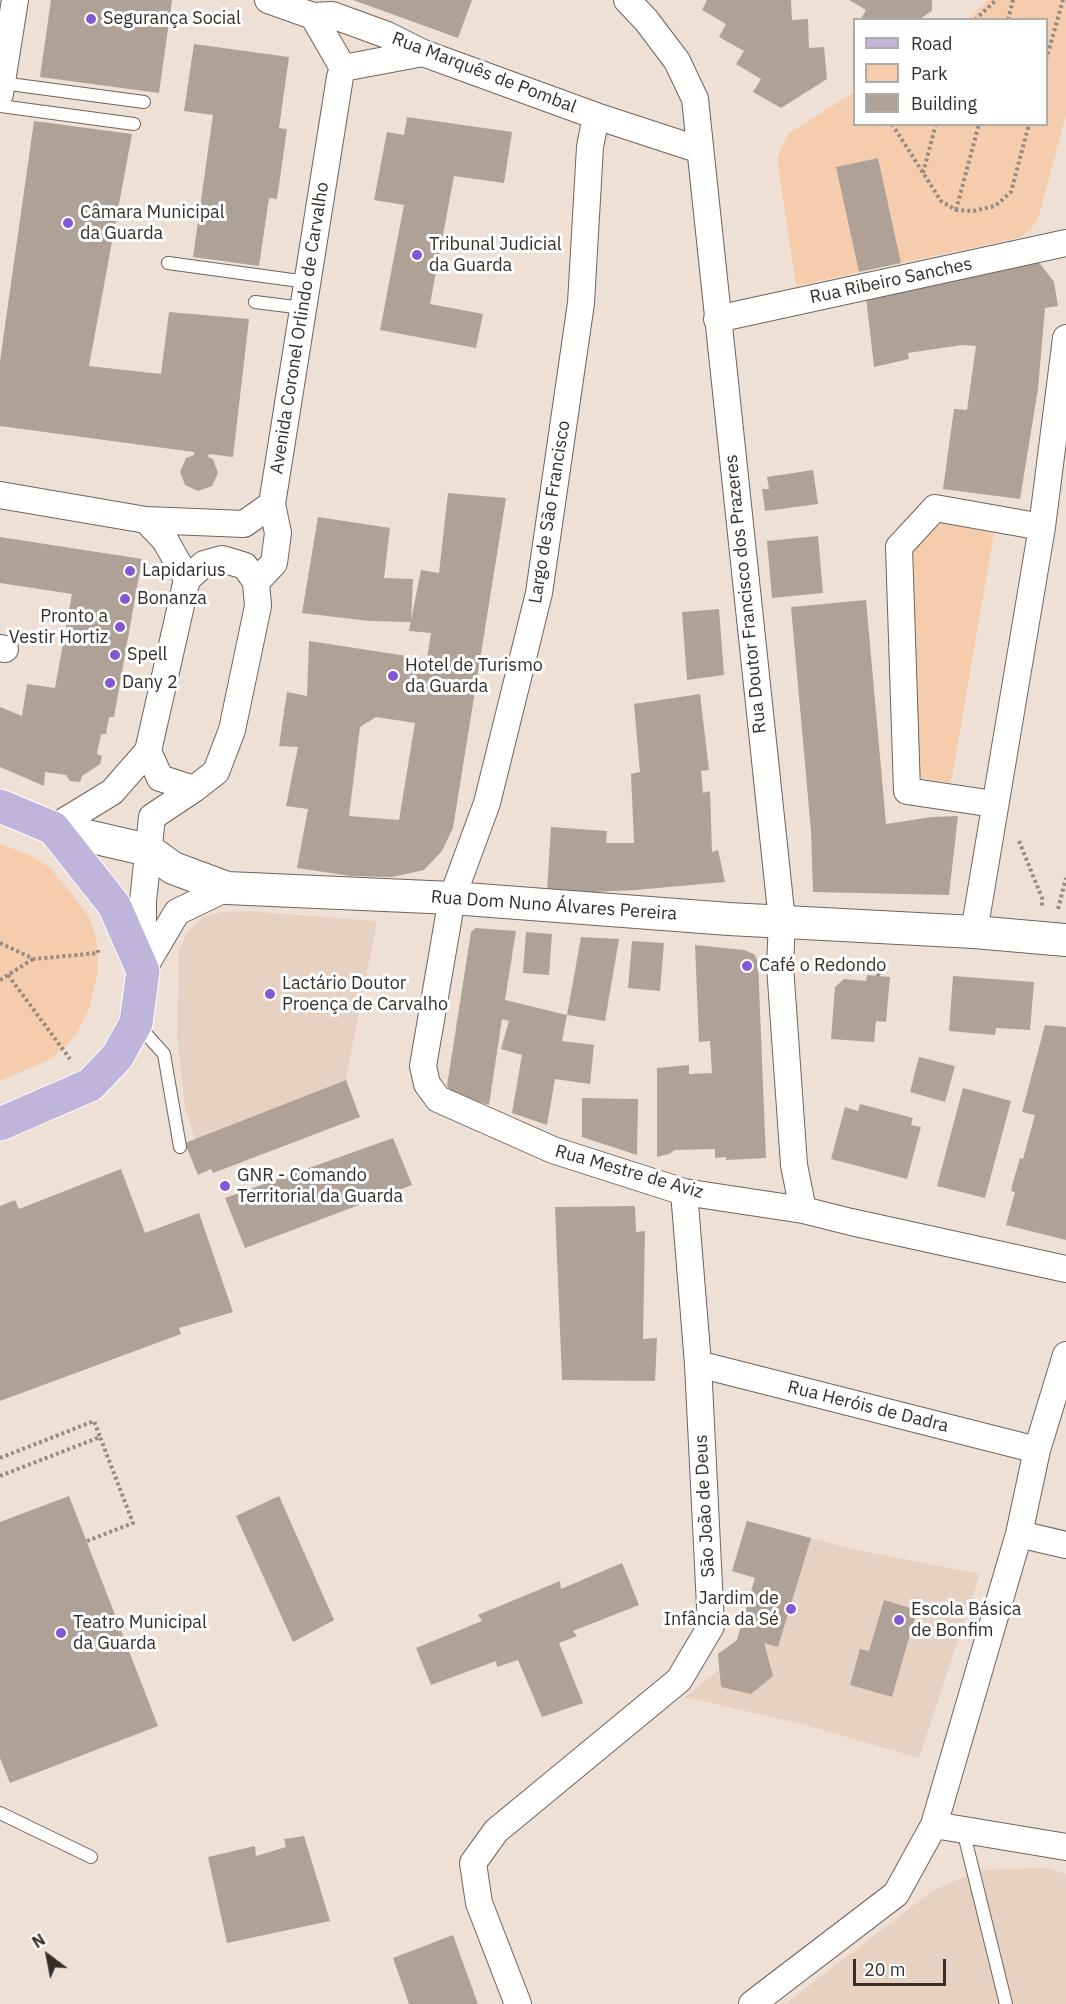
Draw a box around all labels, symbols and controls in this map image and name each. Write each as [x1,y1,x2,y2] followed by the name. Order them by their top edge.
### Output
[103,8,241,30] place label: Segurança Social
[84,12,98,26] marker: Segurança Social
[853,18,1048,126] legend
[389,28,579,118] street label: Rua Marquês de Pombal
[911,32,952,55] text: Road
[911,62,947,85] text: Park
[911,92,977,115] text: Building
[266,180,334,476] street label: Avenida Coronel Orlindo de Carvalho
[80,202,225,244] place label: Câmara Municipal da Guarda
[61,216,75,230] marker: Câmara Municipal da Guarda
[429,234,562,276] place label: Tribunal Judicial da Guarda
[410,248,424,262] marker: Tribunal Judicial da Guarda
[808,253,974,309] street label: Rua Ribeiro Sanches
[525,419,575,605] street label: Largo de São Francisco
[721,453,771,735] street label: Rua Doutor Francisco dos Prazeres
[142,560,226,582] place label: Lapidarius
[123,564,137,578] marker: Lapidarius
[137,588,207,610] place label: Bonanza
[118,592,132,606] marker: Bonanza
[9,606,108,648] place label: Pronto a Vestir Hortiz
[113,620,127,634] marker: Pronto a Vestir Hortiz
[127,644,167,666] place label: Spell
[108,648,122,662] marker: Spell
[405,655,543,698] place label: Hotel de Turismo da Guarda
[386,669,400,683] marker: Hotel de Turismo da Guarda
[122,672,178,694] place label: Dany 2
[103,676,117,690] marker: Dany 2
[430,887,678,925] street label: Rua Dom Nuno Álvares Pereira
[759,955,886,977] place label: Café o Redondo
[740,959,754,973] marker: Café o Redondo
[282,973,448,1016] place label: Lactário Doutor Proença de Carvalho
[263,987,277,1001] marker: Lactário Doutor Proença de Carvalho
[552,1141,706,1203] street label: Rua Mestre de Aviz
[237,1165,403,1208] place label: GNR - Comando Territorial da Guarda
[218,1179,232,1193] marker: GNR - Comando Territorial da Guarda
[785,1377,951,1437] street label: Rua Heróis de Dadra
[690,1434,720,1578] street label: São João de Deus
[664,1588,779,1630] place label: Jardim de Infância da Sé
[911,1599,1021,1642] place label: Escola Básica de Bonfim
[784,1602,798,1616] marker: Jardim de Infância da Sé
[73,1612,207,1654] place label: Teatro Municipal da Guarda
[892,1613,906,1627] marker: Escola Básica de Bonfim
[54,1626,68,1640] marker: Teatro Municipal da Guarda
[18,1926,78,1986] north arrow
[28,1929,49,1952] text: N
[856,1947,949,1985] scale bar
[864,1958,906,1981] text: 20 m

